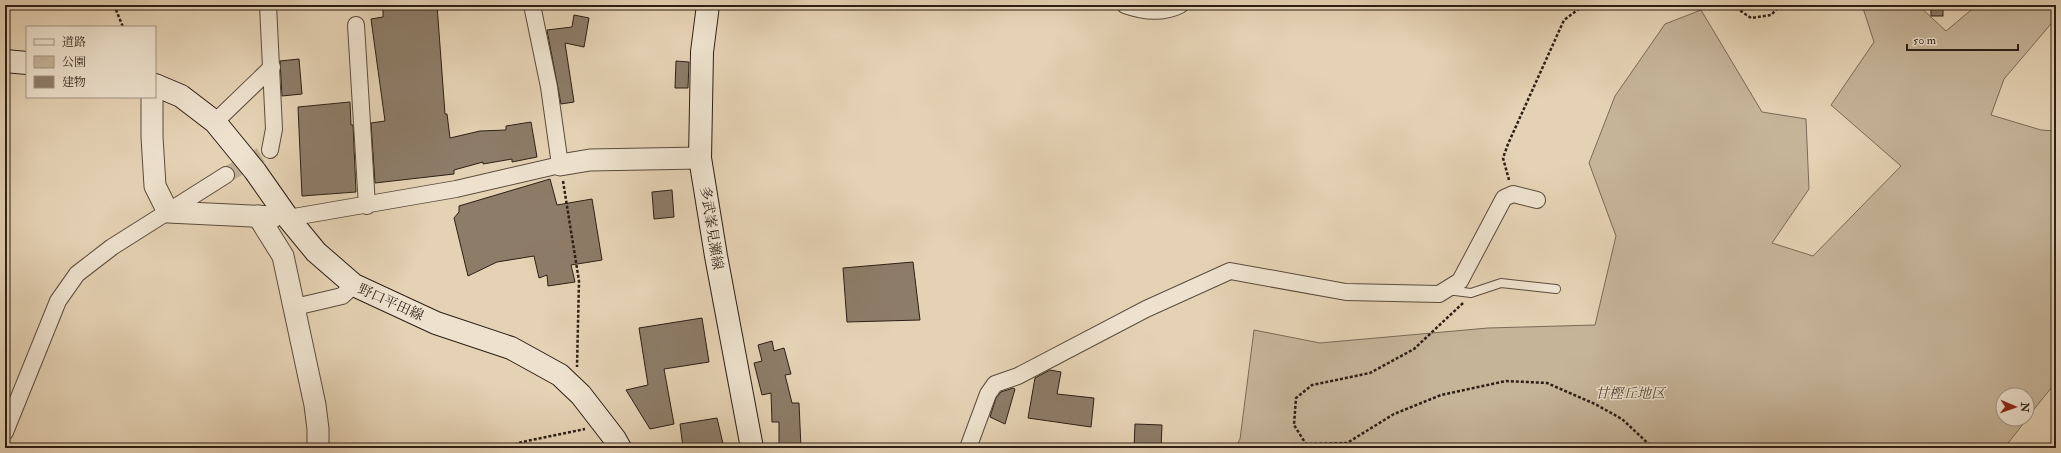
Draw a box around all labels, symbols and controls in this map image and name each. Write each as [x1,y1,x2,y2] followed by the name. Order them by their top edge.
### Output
[26,26,156,98] legend
[1907,26,2018,52] scale bar
[1913,33,1937,48] text: 50 m
[62,35,86,50] text: 道路
[62,55,86,70] text: 公園
[62,75,86,90] text: 建物
[697,185,726,271] street label: 多武峯見瀬線
[355,280,426,324] street label: 野口平田線
[1595,385,1667,402] park label: 甘樫丘地区
[1995,387,2035,427] north arrow
[2018,401,2031,414] text: N

